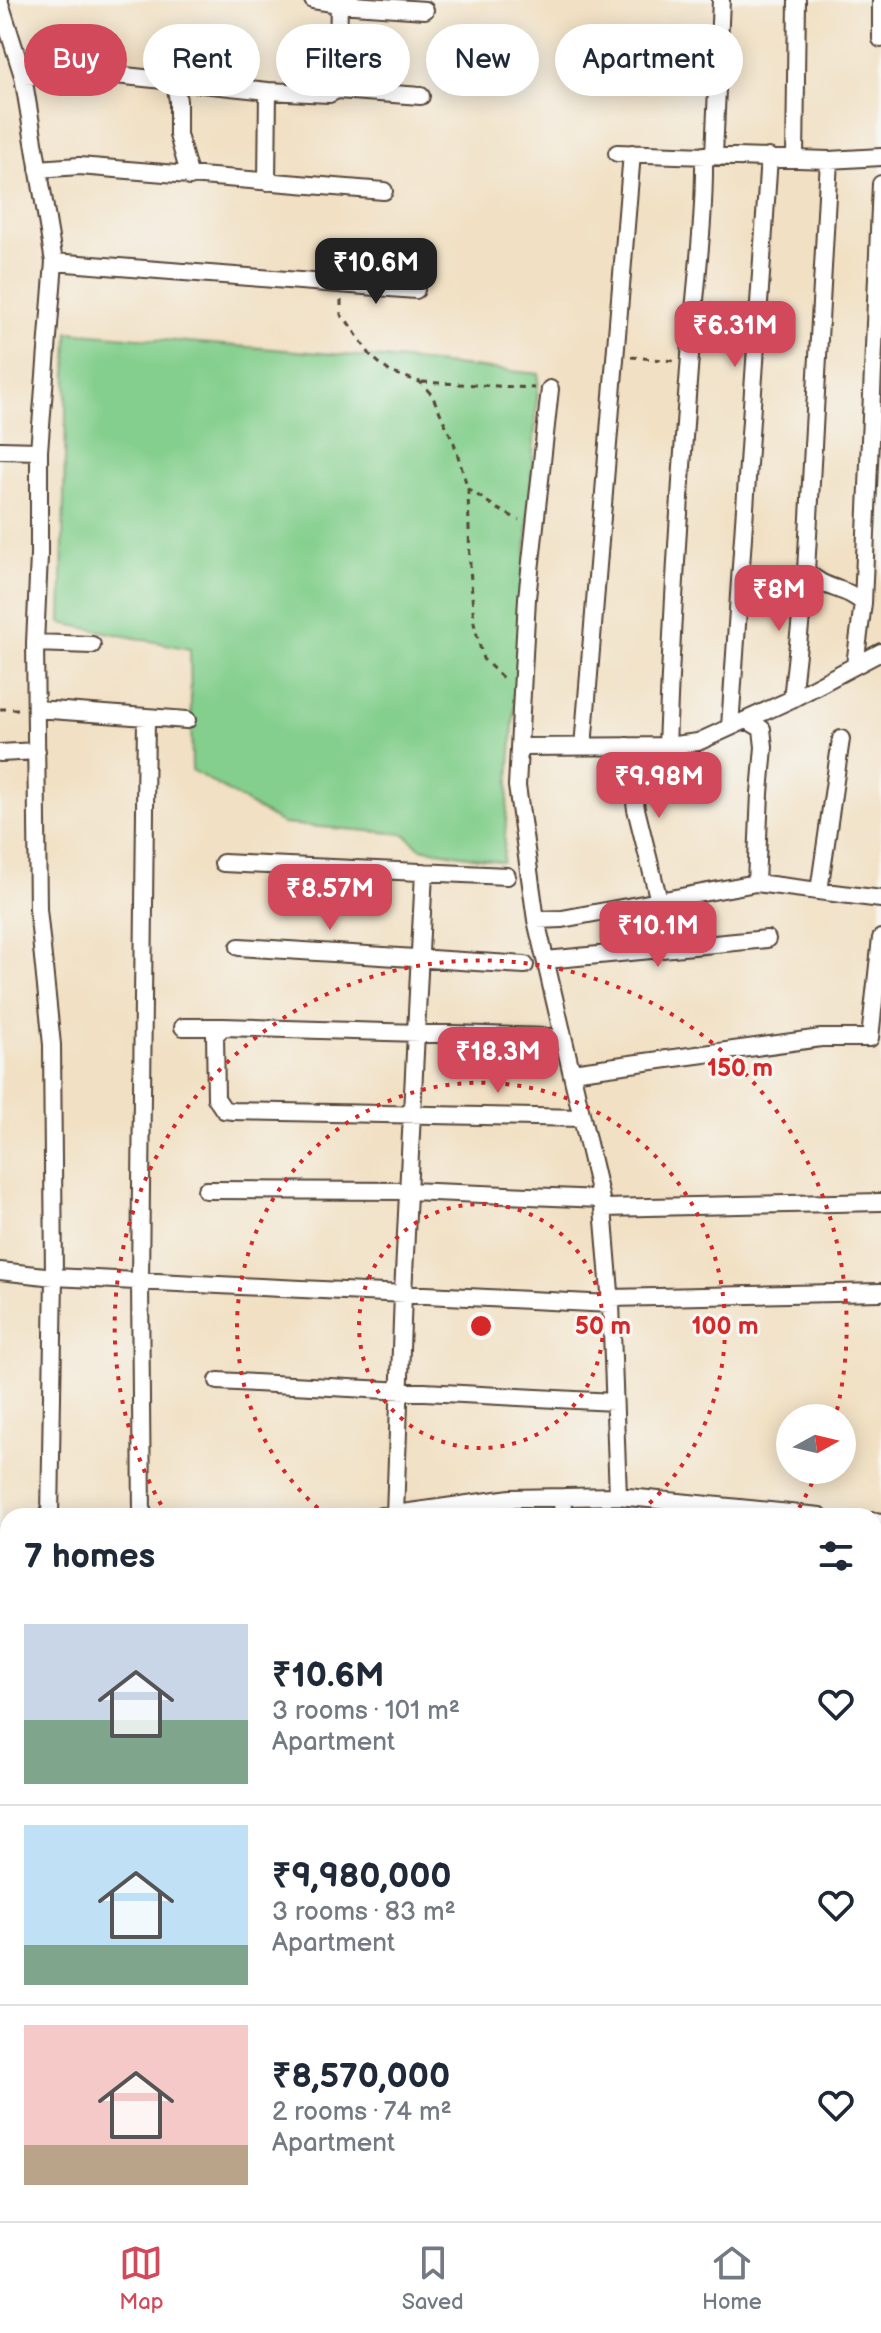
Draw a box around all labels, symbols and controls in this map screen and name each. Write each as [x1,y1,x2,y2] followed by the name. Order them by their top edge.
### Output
[24,24,127,96] chip: Buy
[143,24,260,96] chip: Rent
[276,24,410,96] chip: Filters
[426,24,539,96] chip: New
[555,24,743,96] chip: Apartment
[311,238,441,306] pin: ₹10.6M
[333,248,419,279] text: ₹10.6M
[670,301,800,369] pin: ₹6.31M
[693,311,777,342] text: ₹6.31M
[740,565,818,633] pin: ₹8M
[753,575,805,606] text: ₹8M
[594,752,724,820] pin: ₹9.98M
[614,762,704,793] text: ₹9.98M
[265,864,395,932] pin: ₹8.57M
[286,874,374,905] text: ₹8.57M
[593,901,723,969] pin: ₹10.1M
[617,911,699,942] text: ₹10.1M
[433,1027,563,1095] pin: ₹18.3M
[456,1037,540,1068] text: ₹18.3M
[707,1054,773,1083] text: 150 m
[467,1312,495,1340] centre of rings
[575,1312,631,1341] text: 50 m
[692,1312,758,1341] text: 100 m
[776,1404,856,1484] north arrow
[776,1404,856,1484] map controls
[814,1534,858,1578] icon: filters
[24,1536,155,1577] text: 7 homes
[272,1655,384,1696] text: ₹10.6M
[88,1656,184,1752] icon: home
[814,1682,858,1726] icon: heart
[272,1696,460,1727] text: 3 rooms · 101 m²
[272,1727,395,1758] text: Apartment
[272,1856,452,1897] text: ₹9,980,000
[88,1857,184,1953] icon: home
[814,1883,858,1927] icon: heart
[272,1897,456,1928] text: 3 rooms · 83 m²
[272,1928,395,1959] text: Apartment
[272,2056,450,2097] text: ₹8,570,000
[88,2057,184,2153] icon: home
[814,2083,858,2127] icon: heart
[272,2097,452,2128] text: 2 rooms · 74 m²
[272,2128,395,2159] text: Apartment
[119,2241,163,2316] tab: Map
[402,2241,464,2316] tab: Saved
[702,2241,762,2316] tab: Home

